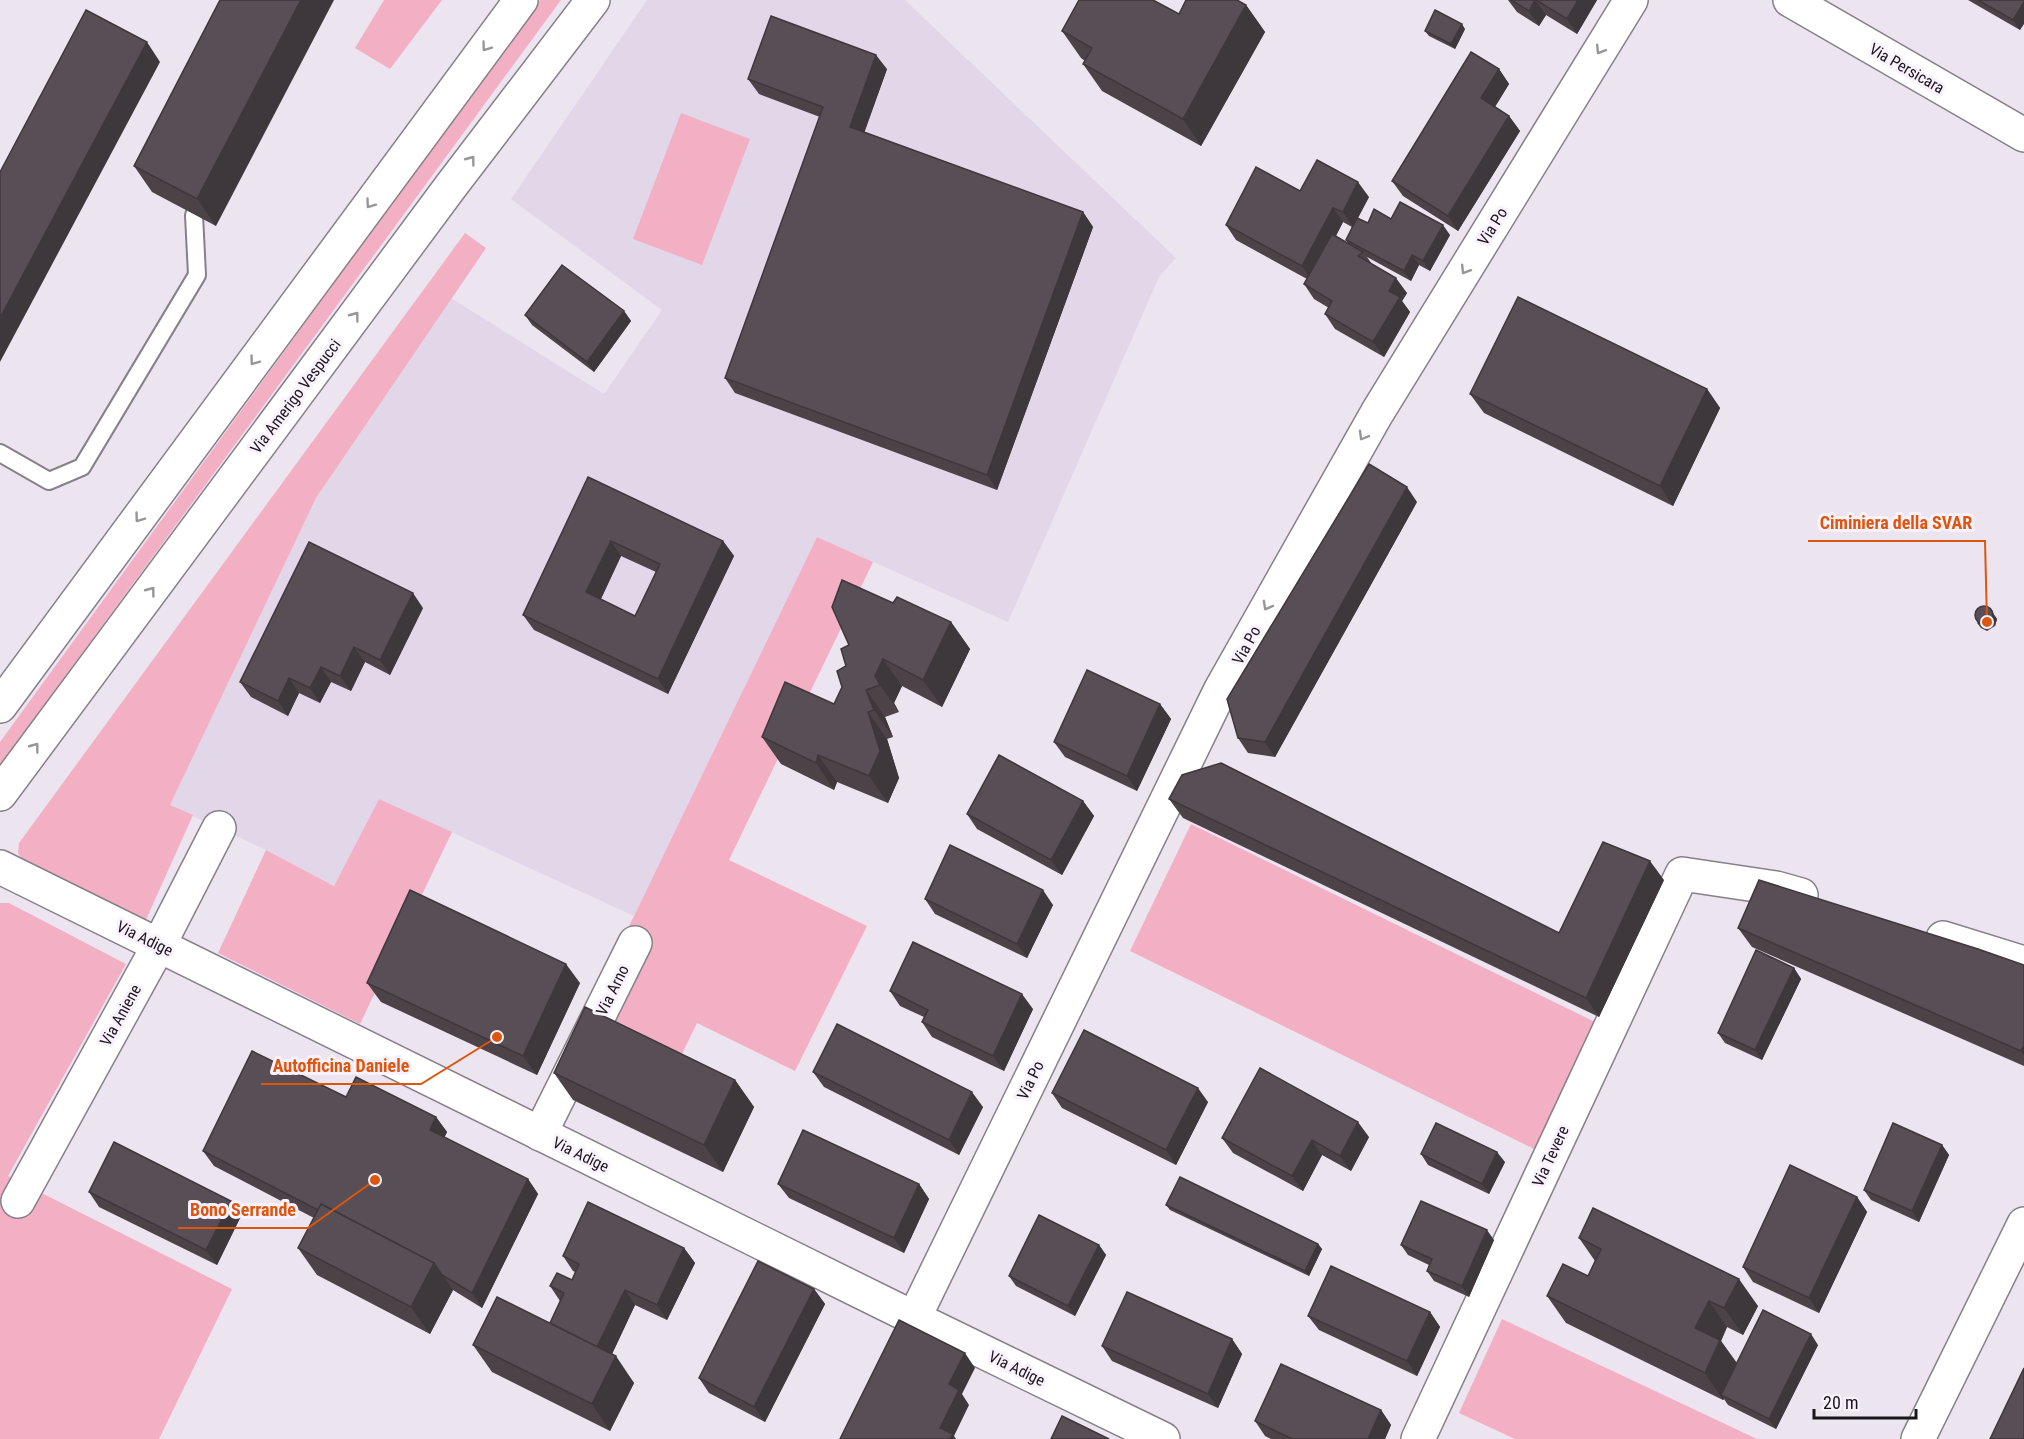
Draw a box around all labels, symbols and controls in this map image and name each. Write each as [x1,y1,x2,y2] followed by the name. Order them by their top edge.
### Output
[1866,39,1948,98] street label: Via Persicara
[482,40,493,51] one-way arrow
[1596,44,1608,54] one-way arrow
[464,155,475,166] one-way arrow
[366,197,377,208] one-way arrow
[1474,204,1511,249] street label: Via Po
[1460,264,1472,274] one-way arrow
[348,312,359,323] one-way arrow
[246,335,345,457] street label: Via Amerigo Vespucci
[251,354,262,365] one-way arrow
[1359,430,1371,440] one-way arrow
[1808,505,1985,541] callout: Ciminiera della SVAR
[135,511,146,522] one-way arrow
[1820,512,1972,533] text: Ciminiera della SVAR
[144,586,155,597] one-way arrow
[1263,600,1275,610] one-way arrow
[1228,623,1265,668] street label: Via Po
[28,743,39,754] one-way arrow
[114,917,176,960] street label: Via Adige
[592,962,633,1019] street label: Via Arno
[96,981,145,1049] street label: Via Aniene
[261,1048,421,1084] callout: Autofficina Daniele
[273,1055,410,1076] text: Autofficina Daniele
[1013,1058,1048,1103] street label: Via Po
[1528,1123,1573,1190] street label: Via Tevere
[550,1133,612,1176] street label: Via Adige
[178,1192,308,1228] callout: Bono Serrande
[190,1199,296,1220] text: Bono Serrande
[986,1347,1048,1390] street label: Via Adige
[1814,1382,1916,1420] scale bar
[1823,1392,1858,1413] text: 20 m

